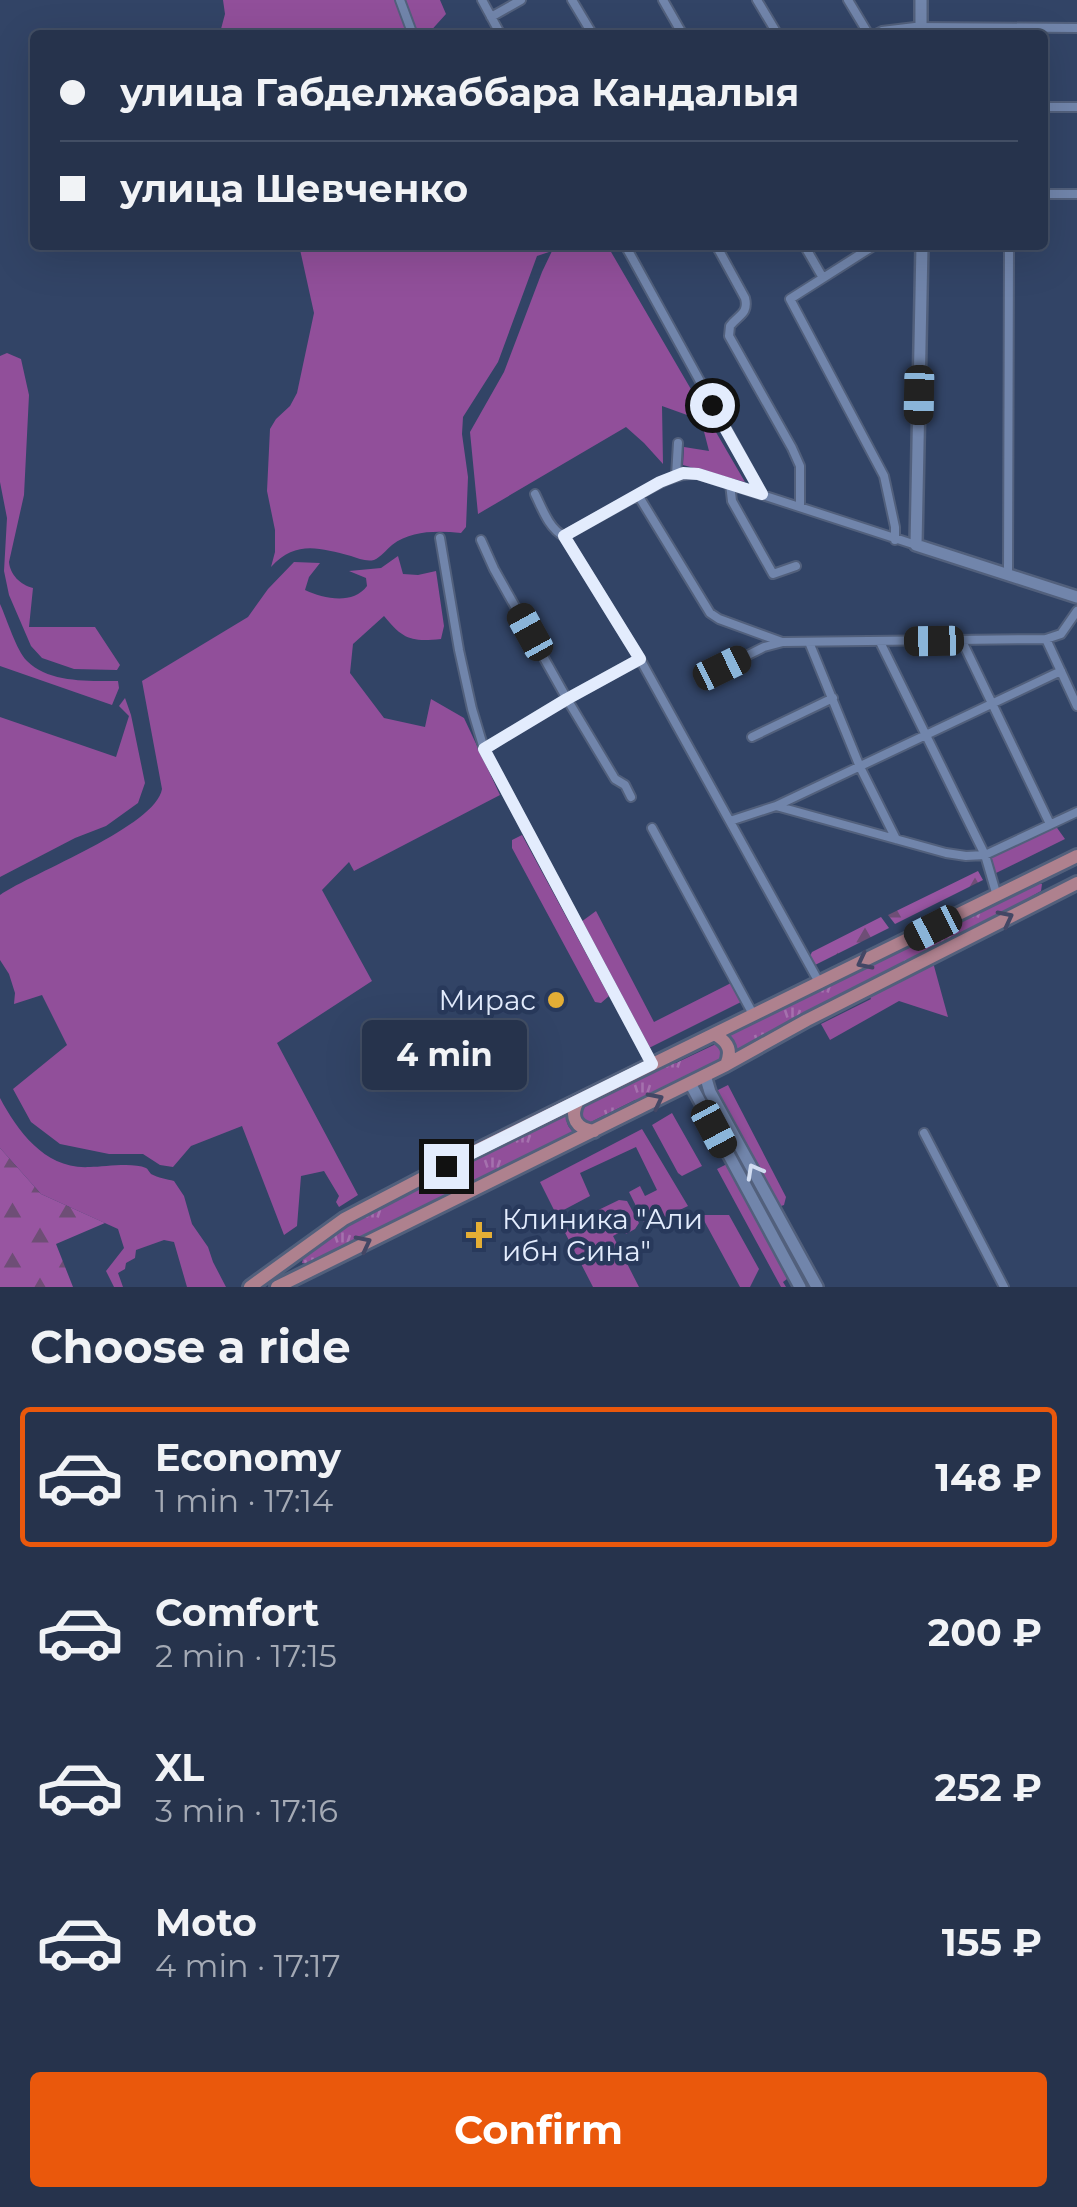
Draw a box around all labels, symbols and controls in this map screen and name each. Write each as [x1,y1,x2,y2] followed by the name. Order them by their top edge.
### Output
[120,69,799,116] text: улица Габделжаббара Кандалыя
[120,165,468,212] text: улица Шевченко
[903,365,935,425] car
[690,383,735,428] route start
[502,598,558,666] car
[904,625,964,657] car
[688,641,756,695] car
[899,901,967,955] car
[996,911,1014,930] one-way arrow
[857,950,875,969] one-way arrow
[439,983,536,1017] place label: Мирас
[545,989,567,1011] marker: Мирас
[364,1021,528,1091] callout: 4 min
[396,1035,493,1074] text: 4 min
[645,1093,663,1112] one-way arrow
[687,1095,741,1163] car
[424,1144,469,1189] route end
[746,1163,766,1181] one-way arrow
[502,1202,703,1268] place label: Клиника "Али ибн Сина"
[466,1222,492,1248] marker: Клиника "Али ибн Сина"
[354,1236,372,1256] one-way arrow
[30,1319,351,1374] text: Choose a ride
[35,1432,125,1522] icon: car
[155,1434,341,1481] text: Economy
[935,1454,1042,1501] text: 148 ₽
[155,1481,333,1520] text: 1 min · 17:14
[35,1587,125,1677] icon: car
[155,1589,319,1636] text: Comfort
[928,1609,1042,1656] text: 200 ₽
[155,1636,337,1675] text: 2 min · 17:15
[35,1742,125,1832] icon: car
[155,1744,204,1791] text: XL
[934,1764,1042,1811] text: 252 ₽
[155,1791,338,1830] text: 3 min · 17:16
[35,1897,125,1987] icon: car
[155,1899,257,1946] text: Moto
[942,1919,1042,1966] text: 155 ₽
[155,1946,341,1985] text: 4 min · 17:17
[30,2072,1047,2187] button: Confirm

